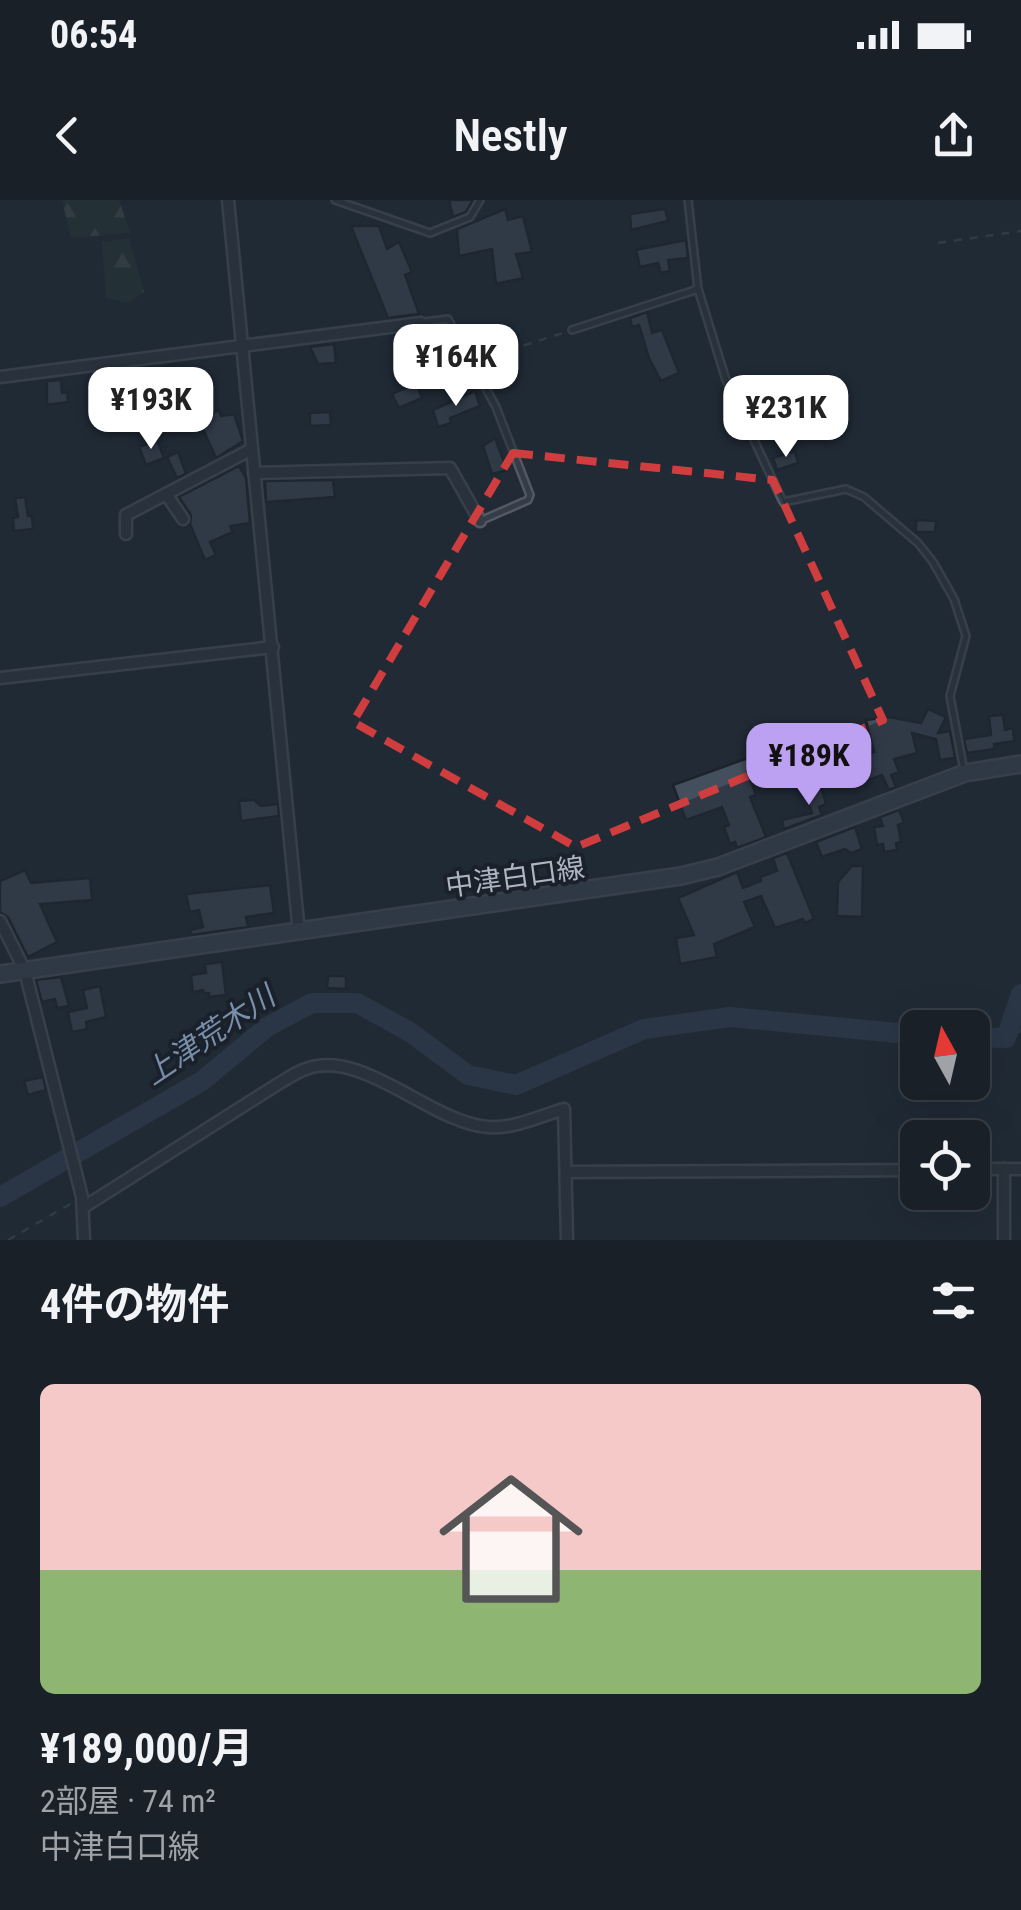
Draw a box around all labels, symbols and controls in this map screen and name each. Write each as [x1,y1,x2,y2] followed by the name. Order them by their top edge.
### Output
[50,13,137,57] text: 06:54
[40,108,95,163] icon: back
[926,108,981,163] icon: share
[453,109,568,162] text: Nestly
[386,324,526,409] pin: ¥164K
[415,337,497,375] text: ¥164K
[81,367,221,452] pin: ¥193K
[716,375,856,460] pin: ¥231K
[110,380,192,418] text: ¥193K
[745,388,827,426] text: ¥231K
[739,723,879,808] pin: ¥189K
[768,736,850,774] text: ¥189K
[443,851,587,903] street label: 中津白口線
[137,977,283,1091] water label: 上津荒木川
[900,1010,990,1100] north arrow
[900,1010,990,1210] map controls
[900,1120,990,1210] button: locate
[926,1273,981,1328] icon: filters
[40,1280,229,1329] text: 4件の物件
[421,1449,601,1629] icon: home
[40,1724,254,1773] text: ¥189,000/月
[40,1782,216,1820] text: 2部屋 · 74 m²
[40,1828,200,1866] text: 中津白口線

